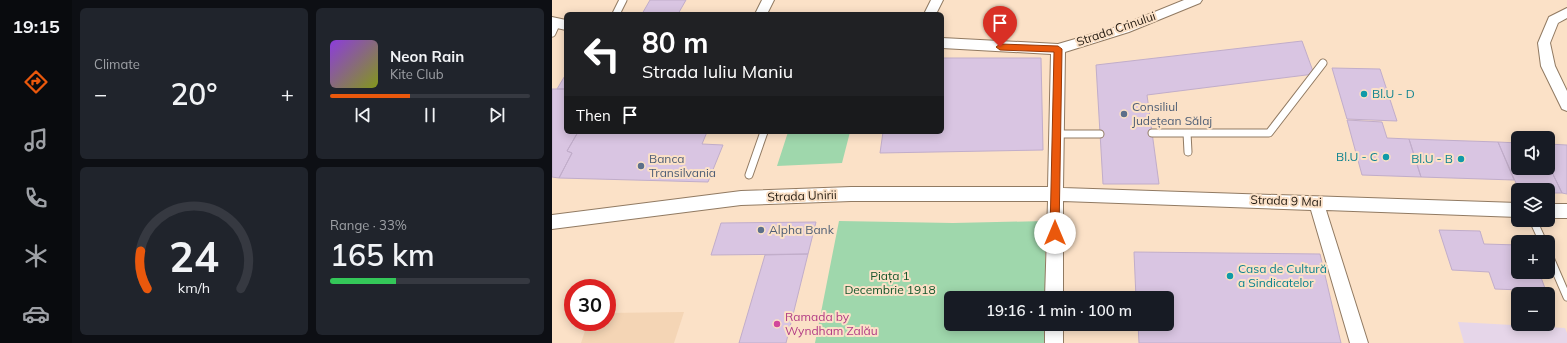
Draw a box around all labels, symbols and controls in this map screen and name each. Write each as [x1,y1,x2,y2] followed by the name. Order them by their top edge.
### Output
[983,6,1017,47] pin
[1074,8,1158,49] street label: Strada Crinului
[989,12,1011,34] icon: arrive
[12,15,60,38] text: 19:15
[642,25,708,60] text: 80 m
[576,28,628,80] icon: left
[390,47,464,66] text: Neon Rain
[94,56,140,72] text: Climate
[642,60,793,83] text: Strada Iuliu Maniu
[390,66,444,82] text: Kite Club
[22,68,50,96] icon: directions
[170,75,218,113] text: 20°
[94,80,107,108] text: −
[281,80,294,108] text: +
[1372,86,1415,101] place label: Bl.U - D
[1359,89,1369,99] marker: Bl.U - D
[1132,99,1212,129] place label: Consiliul Județean Sălaj
[352,104,374,126] icon: previous
[419,104,441,126] icon: pause
[486,104,508,126] icon: next
[619,104,641,126] icon: arrive
[576,106,611,125] text: Then
[1119,109,1129,119] marker: Consiliul Județean Sălaj
[22,126,50,154] icon: music
[1511,131,1555,331] map controls
[1511,131,1555,175] button: sound
[1336,149,1378,164] place label: Bl.U - C
[649,151,716,180] place label: Banca Transilvania
[1411,151,1453,166] place label: Bl.U - B
[1381,152,1391,162] marker: Bl.U - C
[1456,154,1466,164] marker: Bl.U - B
[636,161,646,171] marker: Banca Transilvania
[1511,183,1555,227] button: layers
[22,184,50,212] icon: phone
[767,187,837,204] street label: Strada Unirii
[1250,192,1322,209] street label: Strada 9 Mai
[1034,212,1076,254] position arrow
[330,217,407,233] text: Range · 33%
[769,222,835,237] place label: Alpha Bank
[756,225,766,235] marker: Alpha Bank
[169,230,219,282] text: 24
[1511,235,1555,279] button: +
[330,236,435,274] text: 165 km
[22,242,50,270] icon: climate
[1238,261,1327,290] place label: Casa de Cultură a Sindicatelor
[844,268,936,297] park label: Piața 1 Decembrie 1918
[1225,271,1235,281] marker: Casa de Cultură a Sindicatelor
[178,278,210,296] text: km/h
[564,279,616,331] speed limit sign: 30
[1511,287,1555,331] button: −
[22,300,50,328] icon: car
[986,301,1132,320] text: 19:16 · 1 min · 100 m
[785,309,878,338] place label: Ramada by Wyndham Zalău
[772,319,782,329] marker: Ramada by Wyndham Zalău

